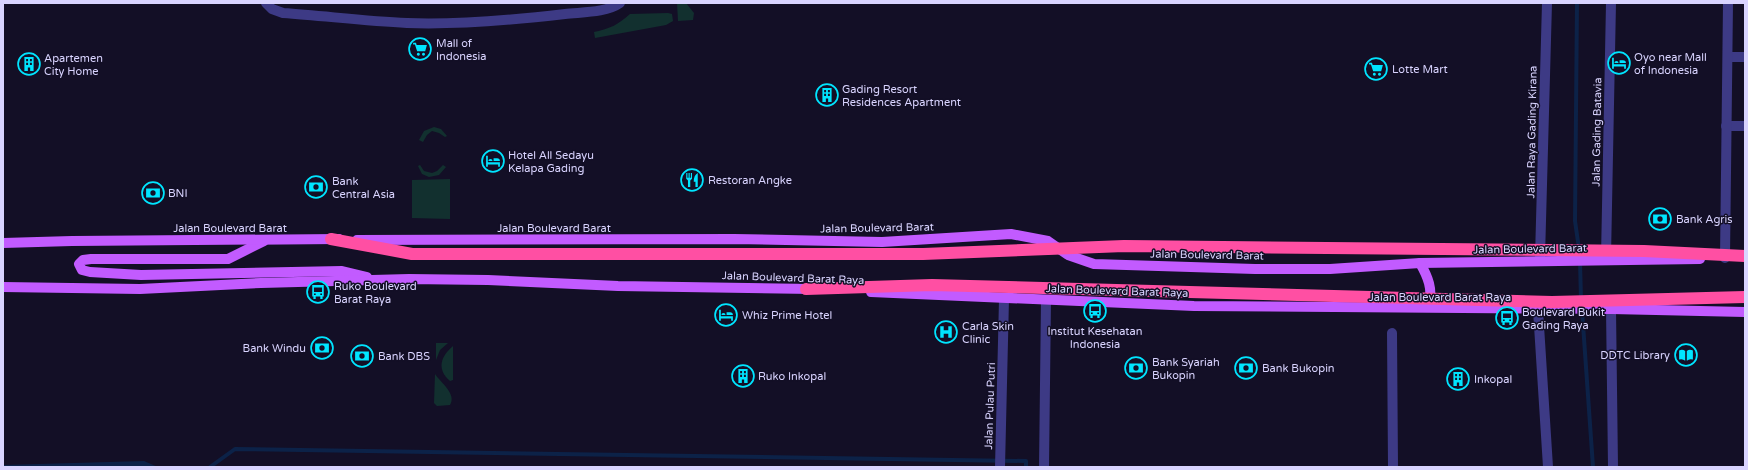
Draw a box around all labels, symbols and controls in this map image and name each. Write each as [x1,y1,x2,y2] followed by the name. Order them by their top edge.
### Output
[407,36,433,62] supermarket icon: Mall of Indonesia
[436,37,486,63] place label: Mall of Indonesia
[1606,50,1632,76] hotel icon: Oyo near Mall of Indonesia
[16,51,42,77] building icon: Apartemen City Home
[1634,51,1707,77] place label: Oyo near Mall of Indonesia
[44,52,103,78] place label: Apartemen City Home
[1363,56,1389,82] supermarket icon: Lotte Mart
[1392,63,1448,76] place label: Lotte Mart
[1524,66,1540,198] street label: Jalan Raya Gading Kirana
[1590,77,1604,187] street label: Jalan Gading Batavia
[814,82,840,108] building icon: Gading Resort Residences Apartment
[842,83,961,109] place label: Gading Resort Residences Apartment
[480,148,506,174] hotel icon: Hotel All Sedayu Kelapa Gading
[508,149,594,175] place label: Hotel All Sedayu Kelapa Gading
[679,167,705,193] restaurant icon: Restoran Angke
[303,174,329,200] bank icon: Bank Central Asia
[708,174,792,187] place label: Restoran Angke
[332,175,395,201] place label: Bank Central Asia
[140,180,166,206] bank icon: BNI
[168,187,188,200] place label: BNI
[1647,206,1673,232] bank icon: Bank Agris
[1676,213,1733,226] place label: Bank Agris
[820,221,934,235] street label: Jalan Boulevard Barat
[173,222,287,235] street label: Jalan Boulevard Barat
[497,222,611,235] street label: Jalan Boulevard Barat
[1473,242,1587,256] street label: Jalan Boulevard Barat
[1150,248,1264,262] street label: Jalan Boulevard Barat
[722,269,864,287] street label: Jalan Boulevard Barat Raya
[305,279,331,305] bus stop icon: Ruko Boulevard Barat Raya
[334,280,417,306] place label: Ruko Boulevard Barat Raya
[1046,282,1188,300] street label: Jalan Boulevard Barat Raya
[1369,291,1511,304] street label: Jalan Boulevard Barat Raya
[1082,298,1108,324] bus stop icon: Institut Kesehatan Indonesia
[713,302,739,328] hotel icon: Whiz Prime Hotel
[1494,305,1520,331] bus stop icon: Boulevard Bukit Gading Raya
[1522,306,1605,332] place label: Boulevard Bukit Gading Raya
[742,309,832,322] place label: Whiz Prime Hotel
[933,319,959,345] hospital icon: Carla Skin Clinic
[962,320,1014,346] place label: Carla Skin Clinic
[1048,325,1142,351] place label: Institut Kesehatan Indonesia
[309,335,335,361] bank icon: Bank Windu
[243,342,306,355] place label: Bank Windu
[1673,342,1699,368] library icon: DDTC Library
[349,343,375,369] bank icon: Bank DBS
[1600,349,1670,362] place label: DDTC Library
[378,350,430,363] place label: Bank DBS
[1123,355,1149,381] bank icon: Bank Syariah Bukopin
[1233,355,1259,381] bank icon: Bank Bukopin
[1152,356,1220,382] place label: Bank Syariah Bukopin
[982,362,998,450] street label: Jalan Pulau Putri
[1262,362,1335,375] place label: Bank Bukopin
[730,363,756,389] building icon: Ruko Inkopal
[1445,366,1471,392] building icon: Inkopal
[758,370,826,383] place label: Ruko Inkopal
[1474,373,1512,386] place label: Inkopal

